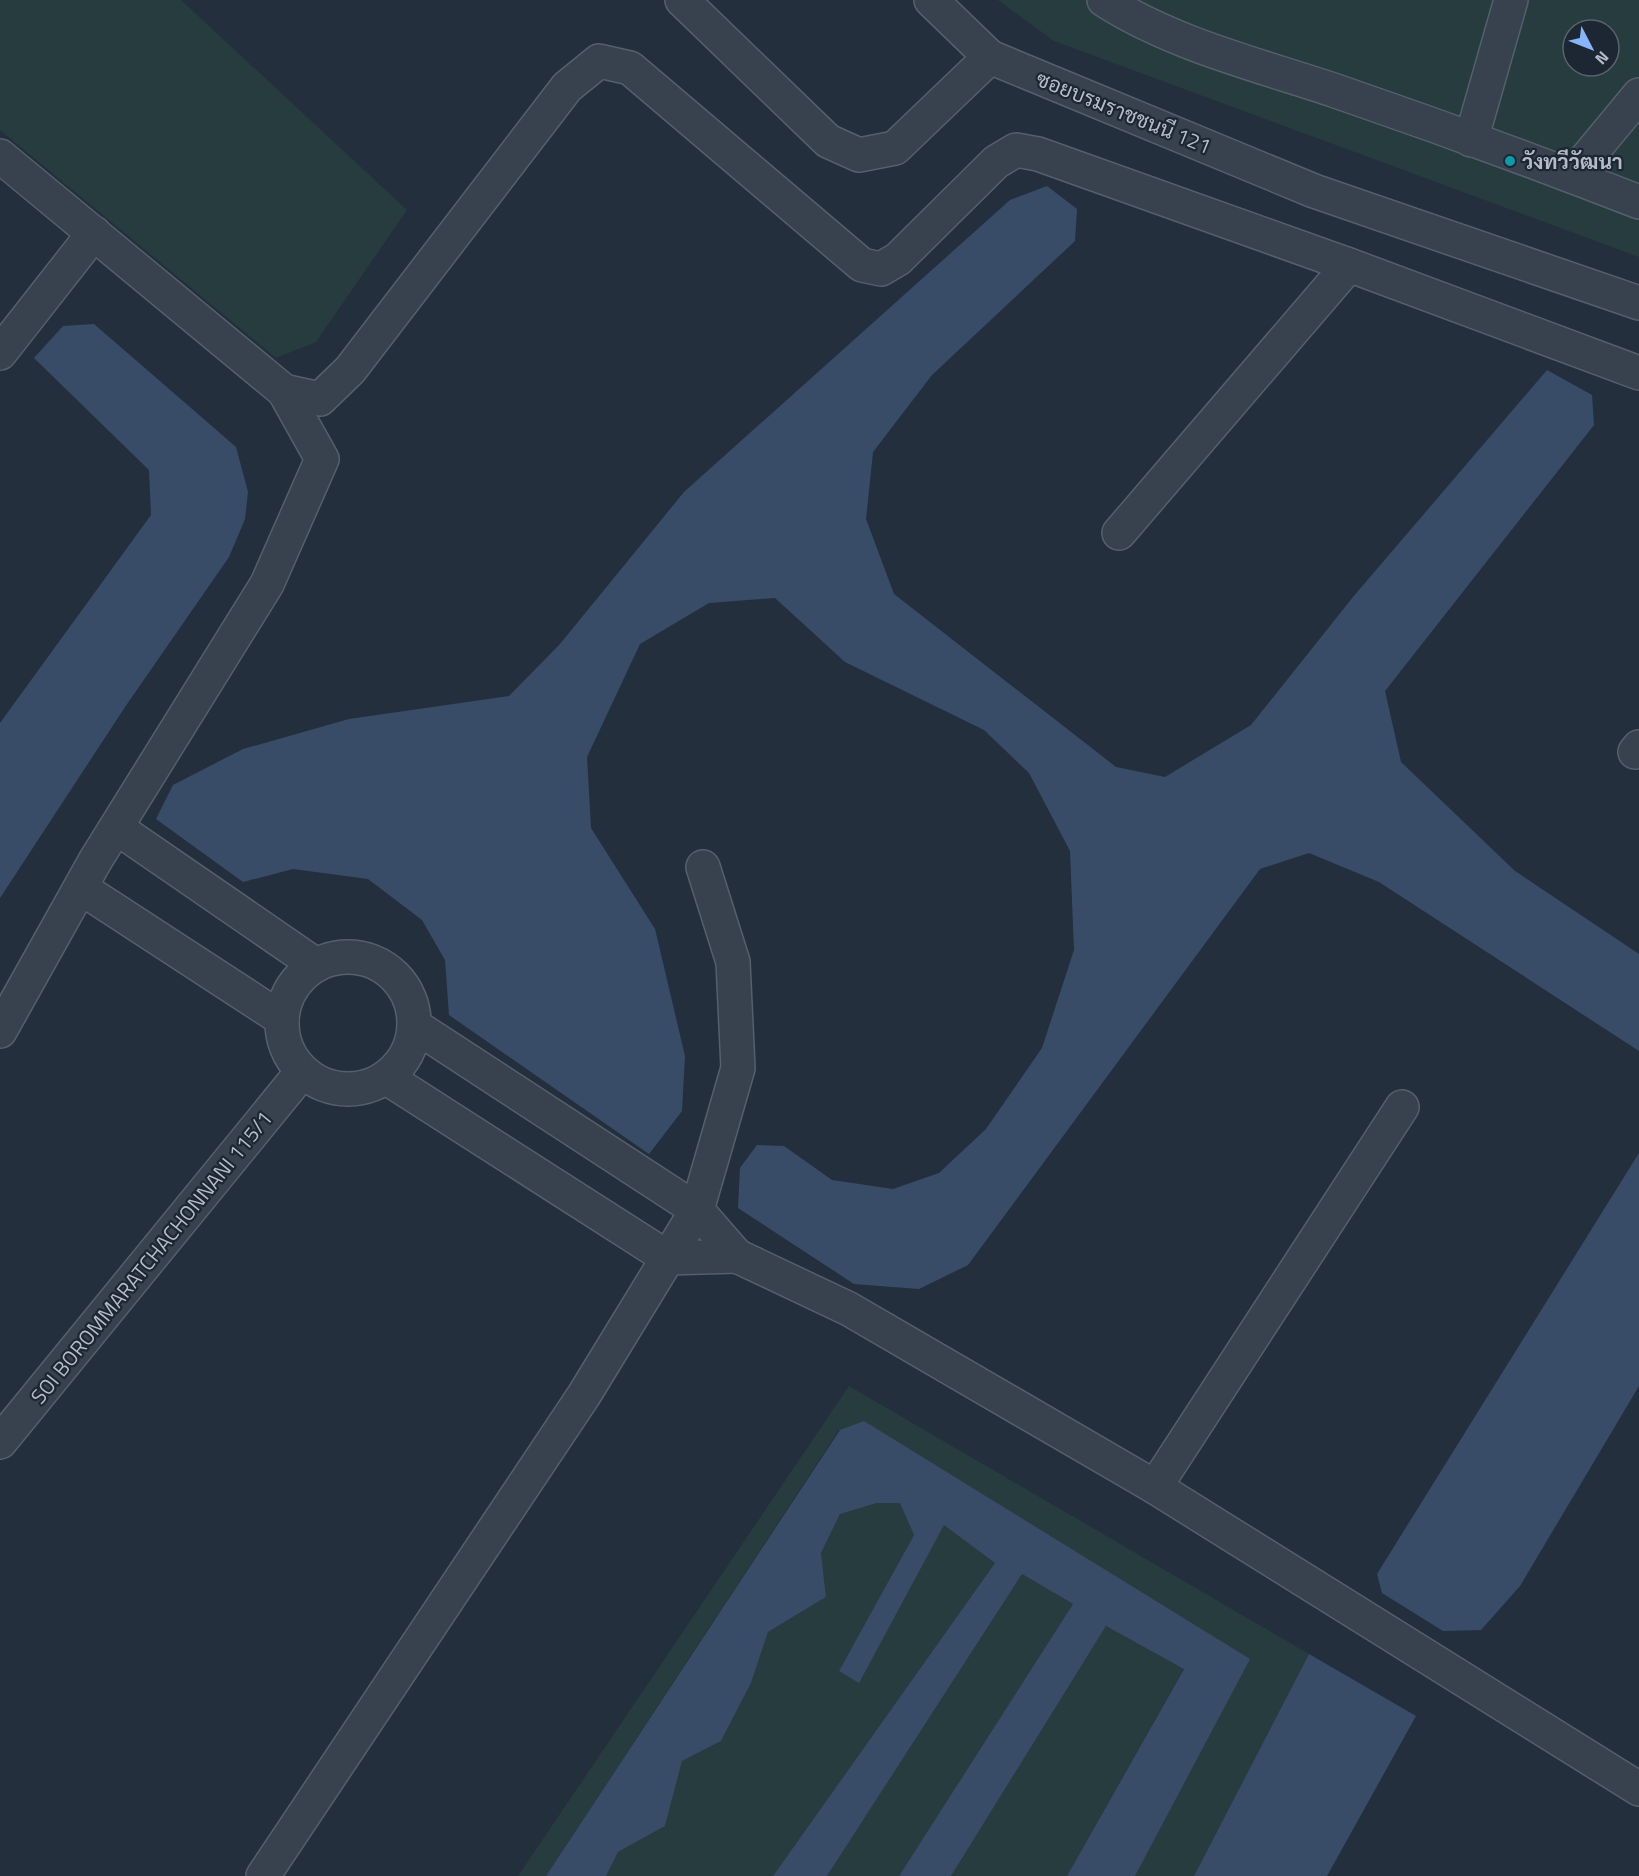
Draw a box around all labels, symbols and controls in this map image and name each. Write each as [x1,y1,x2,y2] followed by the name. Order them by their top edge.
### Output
[1561,18,1621,78] north arrow
[1590,46,1615,70] text: N
[1032,62,1216,162] street label: ซอยบรมราชชนนี 121
[1522,145,1623,177] place label: วังทวีวัฒนา
[1503,154,1517,168] marker: วังทวีวัฒนา
[22,1103,280,1411] street label: SOI BOROMMARATCHACHONNANI 115/1

